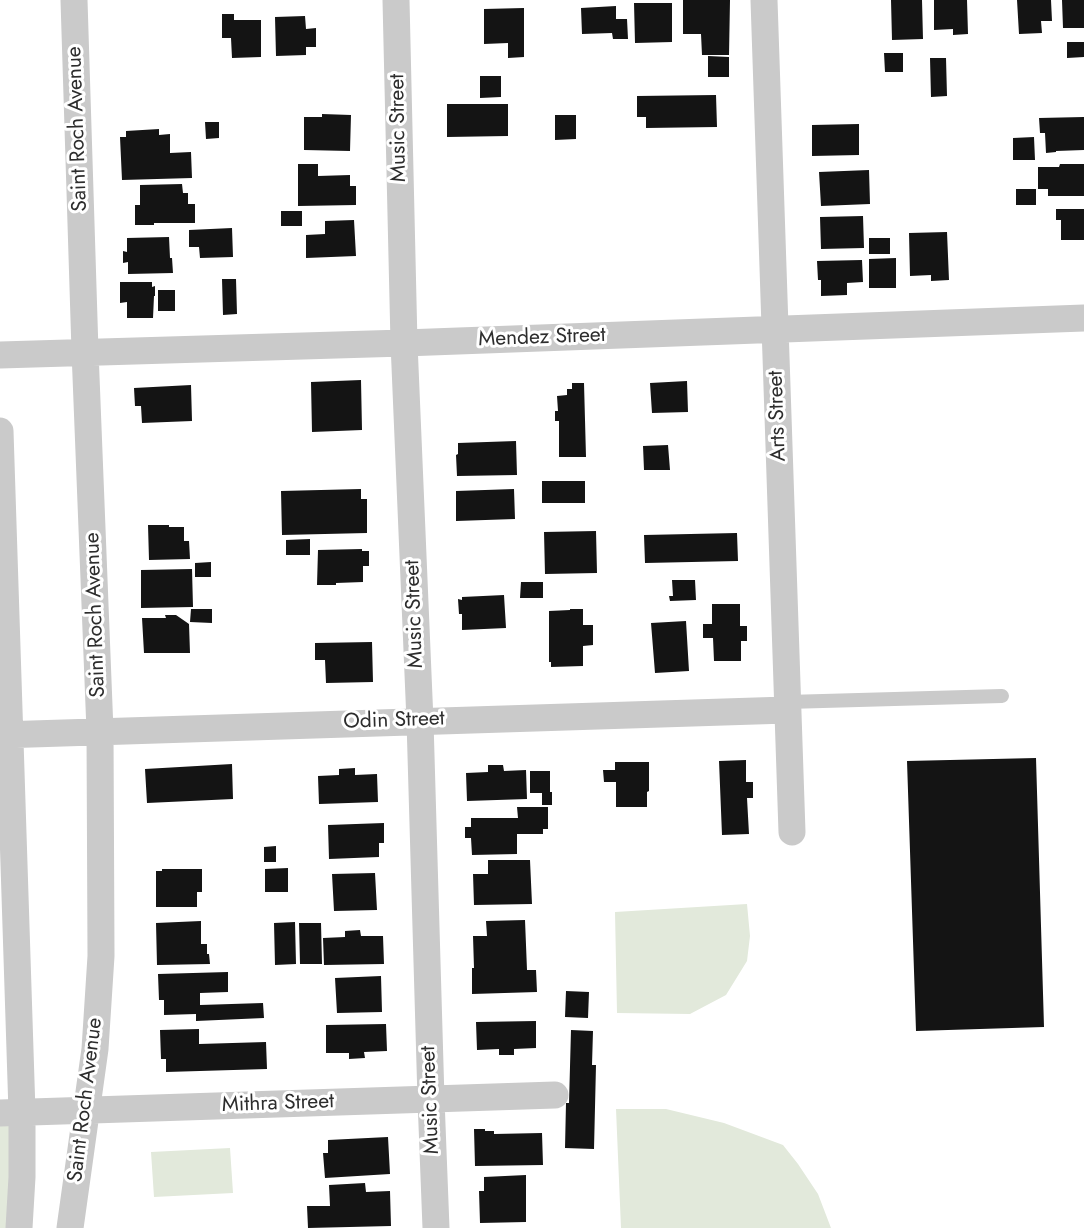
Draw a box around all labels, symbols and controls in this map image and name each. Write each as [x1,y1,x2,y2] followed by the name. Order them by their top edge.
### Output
[63,46,93,212] street label: Saint Roch Avenue
[385,74,413,182] street label: Music Street
[478,323,606,353] street label: Mendez Street
[764,370,792,462] street label: Arts Street
[81,532,111,698] street label: Saint Roch Avenue
[401,559,429,669] street label: Music Street
[343,707,445,735] street label: Odin Street
[63,1016,109,1184] street label: Saint Roch Avenue
[417,1045,445,1155] street label: Music Street
[221,1089,335,1119] street label: Mithra Street

